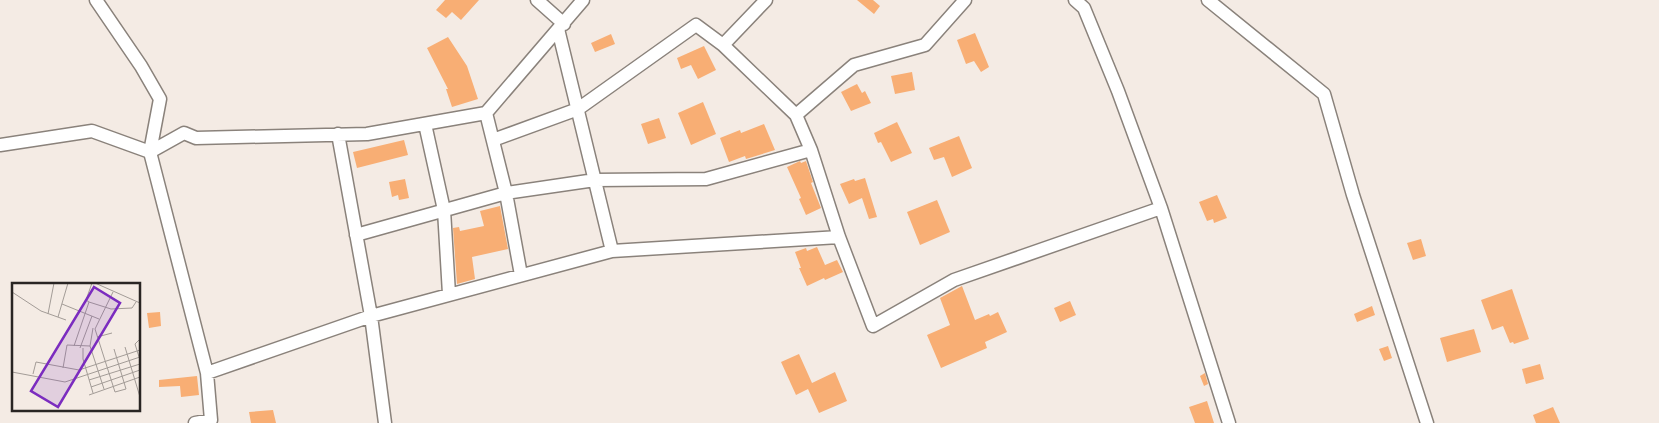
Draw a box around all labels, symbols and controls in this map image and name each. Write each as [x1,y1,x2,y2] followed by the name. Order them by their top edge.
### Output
[12,283,140,410] inset map

